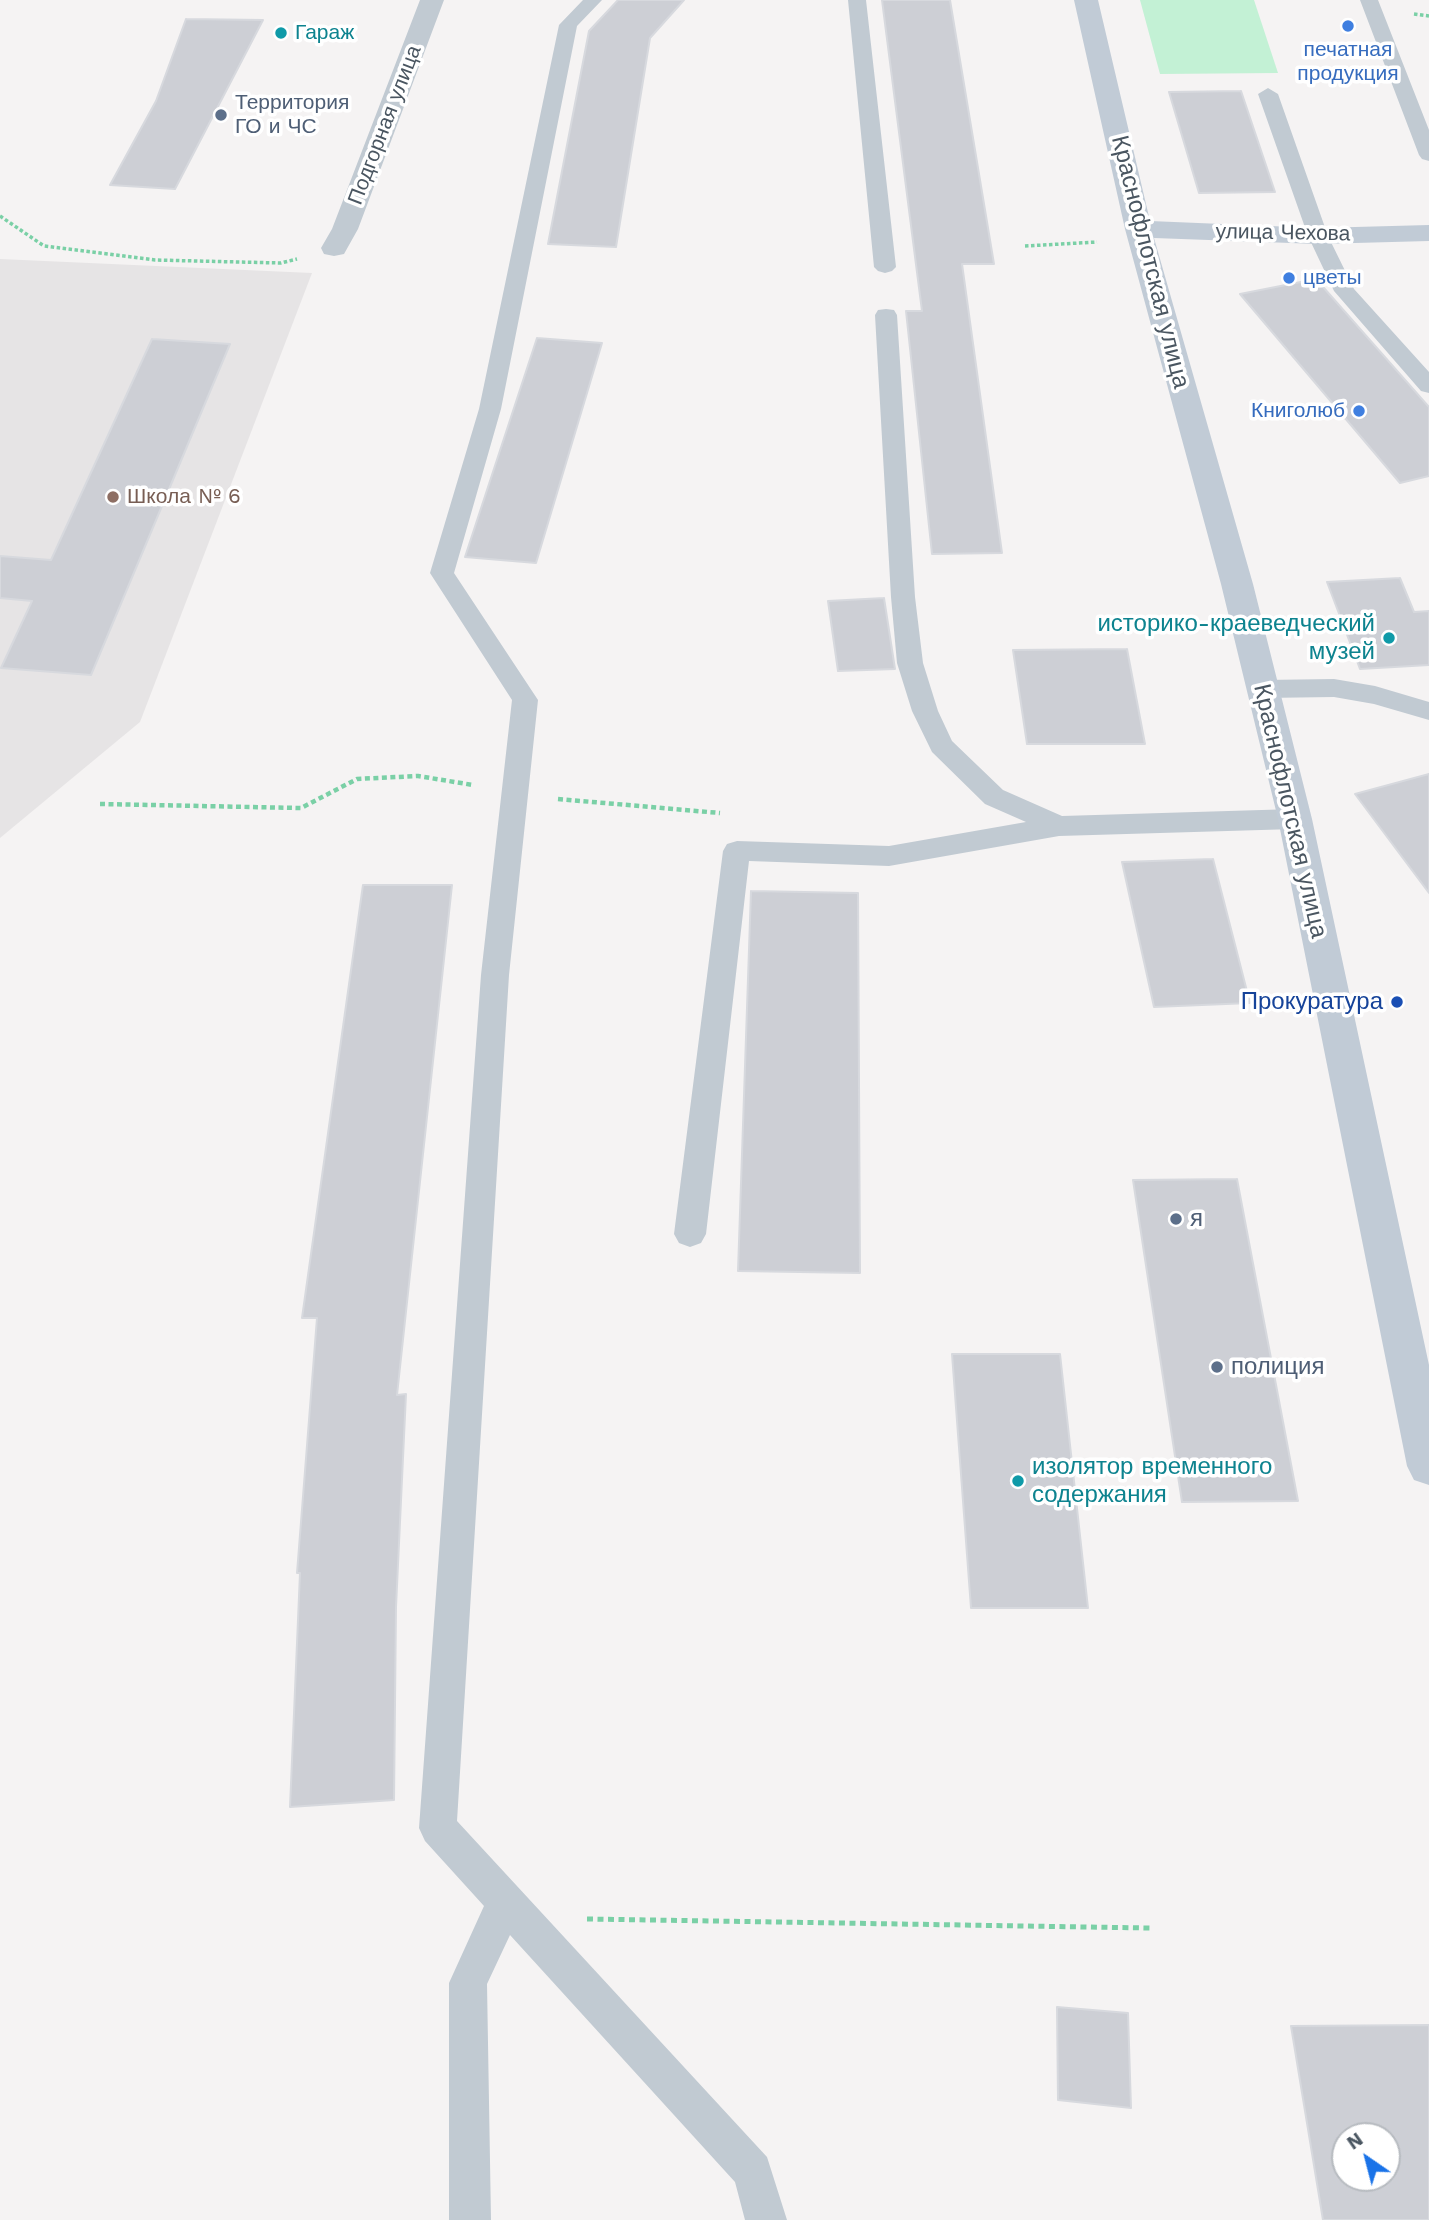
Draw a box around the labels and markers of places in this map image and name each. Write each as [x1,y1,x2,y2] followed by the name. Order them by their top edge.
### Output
[1340,18,1356,34] marker: печатная продукция
[295,20,354,46] place label: Гараж
[273,25,289,41] marker: Гараж
[1297,37,1399,87] place label: печатная продукция
[235,90,349,140] place label: Территория ГО и ЧС
[213,107,229,123] marker: Территория ГО и ЧС
[1303,265,1362,291] place label: цветы
[1281,270,1297,286] marker: цветы
[1251,398,1345,424] place label: Книголюб
[1351,403,1367,419] marker: Книголюб
[127,484,241,510] place label: Школа № 6
[105,489,121,505] marker: Школа № 6
[1097,610,1375,666] place label: историко-краеведческий музей
[1381,630,1397,646] marker: историко-краеведческий музей
[1241,988,1383,1016] place label: Прокуратура
[1389,994,1405,1010] marker: Прокуратура
[1190,1205,1203,1233] place label: я
[1168,1211,1184,1227] marker: я
[1231,1353,1324,1381] place label: полиция
[1209,1359,1225,1375] marker: полиция
[1032,1453,1272,1509] place label: изолятор временного содержания
[1010,1473,1026,1489] marker: изолятор временного содержания

